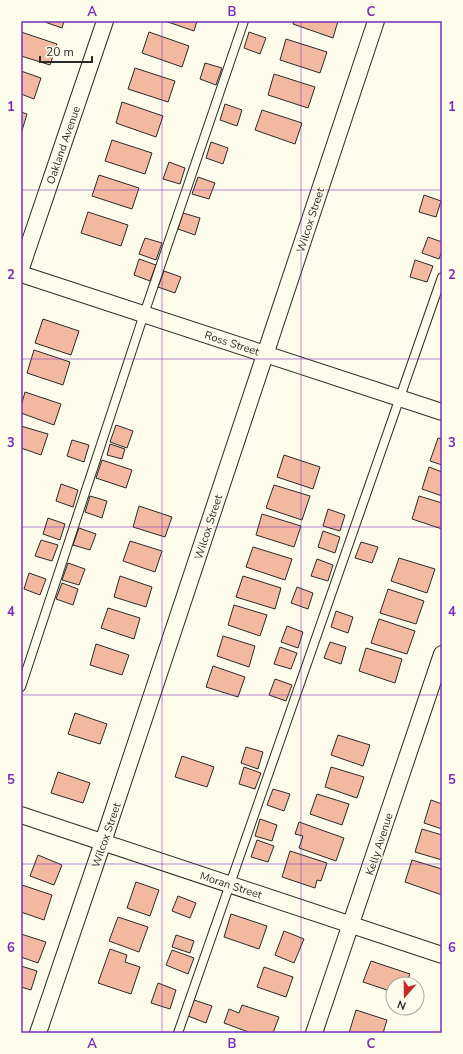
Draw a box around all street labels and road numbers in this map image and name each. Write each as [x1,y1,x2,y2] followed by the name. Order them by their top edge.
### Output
[43,104,84,186] street label: Oakland Avenue
[293,186,328,255] street label: Wilcox Street
[203,328,261,359] street label: Ross Street
[191,493,226,562] street label: Wilcox Street
[88,801,125,869] street label: Wilcox Street
[362,811,397,877] street label: Kelly Avenue
[198,868,264,903] street label: Moran Street

